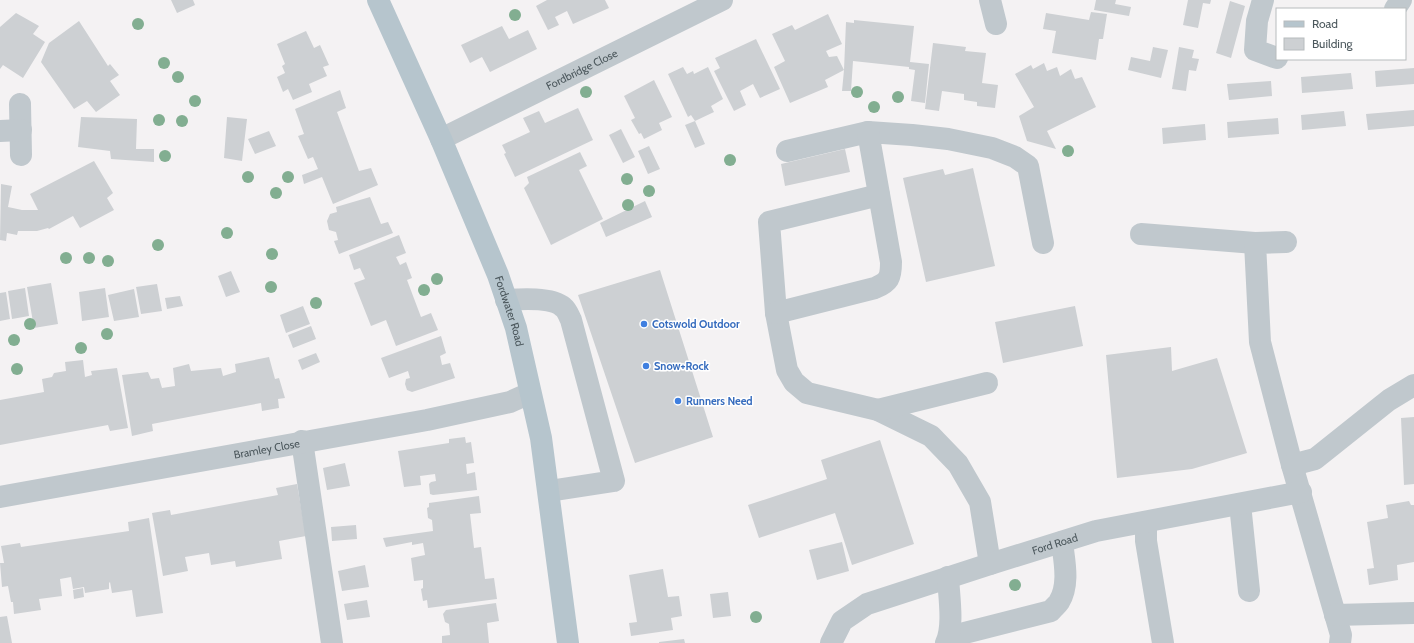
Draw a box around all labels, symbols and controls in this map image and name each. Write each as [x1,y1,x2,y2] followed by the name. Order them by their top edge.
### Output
[1276,8,1406,60] legend
[1312,16,1338,31] text: Road
[1312,36,1354,51] text: Building
[544,46,620,93] street label: Fordbridge Close
[492,274,527,348] street label: Fordwater Road
[652,317,740,331] place label: Cotswold Outdoor
[639,319,649,329] marker: Cotswold Outdoor
[654,359,709,373] place label: Snow+Rock
[641,361,651,371] marker: Snow+Rock
[686,394,753,408] place label: Runners Need
[673,396,683,406] marker: Runners Need
[233,436,301,462] street label: Bramley Close
[1030,530,1079,558] street label: Ford Road

